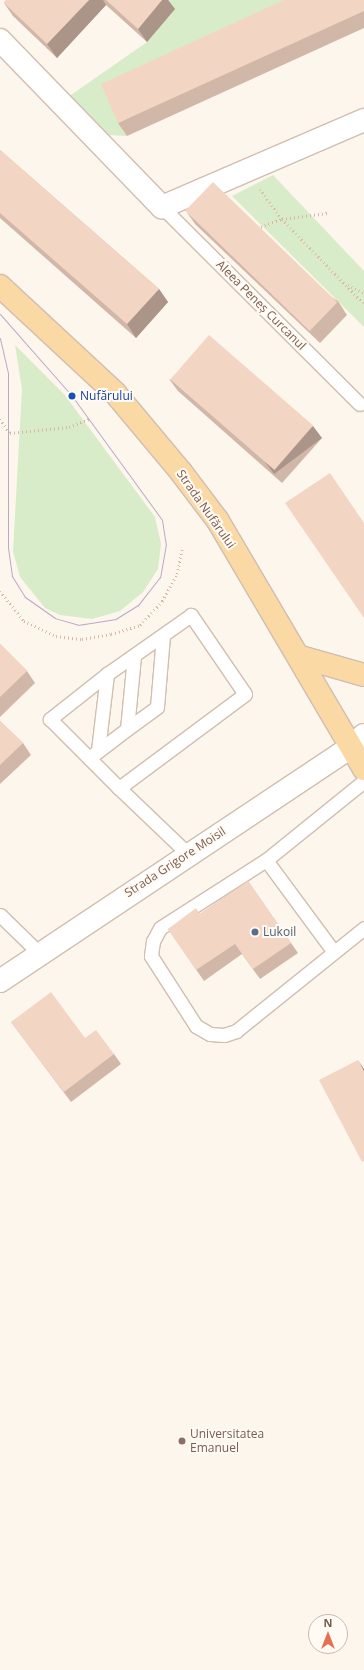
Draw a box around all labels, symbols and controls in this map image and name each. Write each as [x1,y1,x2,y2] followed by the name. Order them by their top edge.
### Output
[213,257,309,353] street label: Aleea Peneș Curcanul
[80,389,133,403] place label: Nufărului
[67,391,77,401] marker: Nufărului
[174,467,238,551] street label: Strada Nufărului
[122,824,228,900] street label: Strada Grigore Moisil
[263,925,296,939] place label: Lukoil
[250,927,260,937] marker: Lukoil
[190,1427,264,1455] place label: Universitatea Emanuel
[177,1436,187,1446] marker: Universitatea Emanuel
[308,1614,348,1654] north arrow
[324,1615,332,1630] text: N

